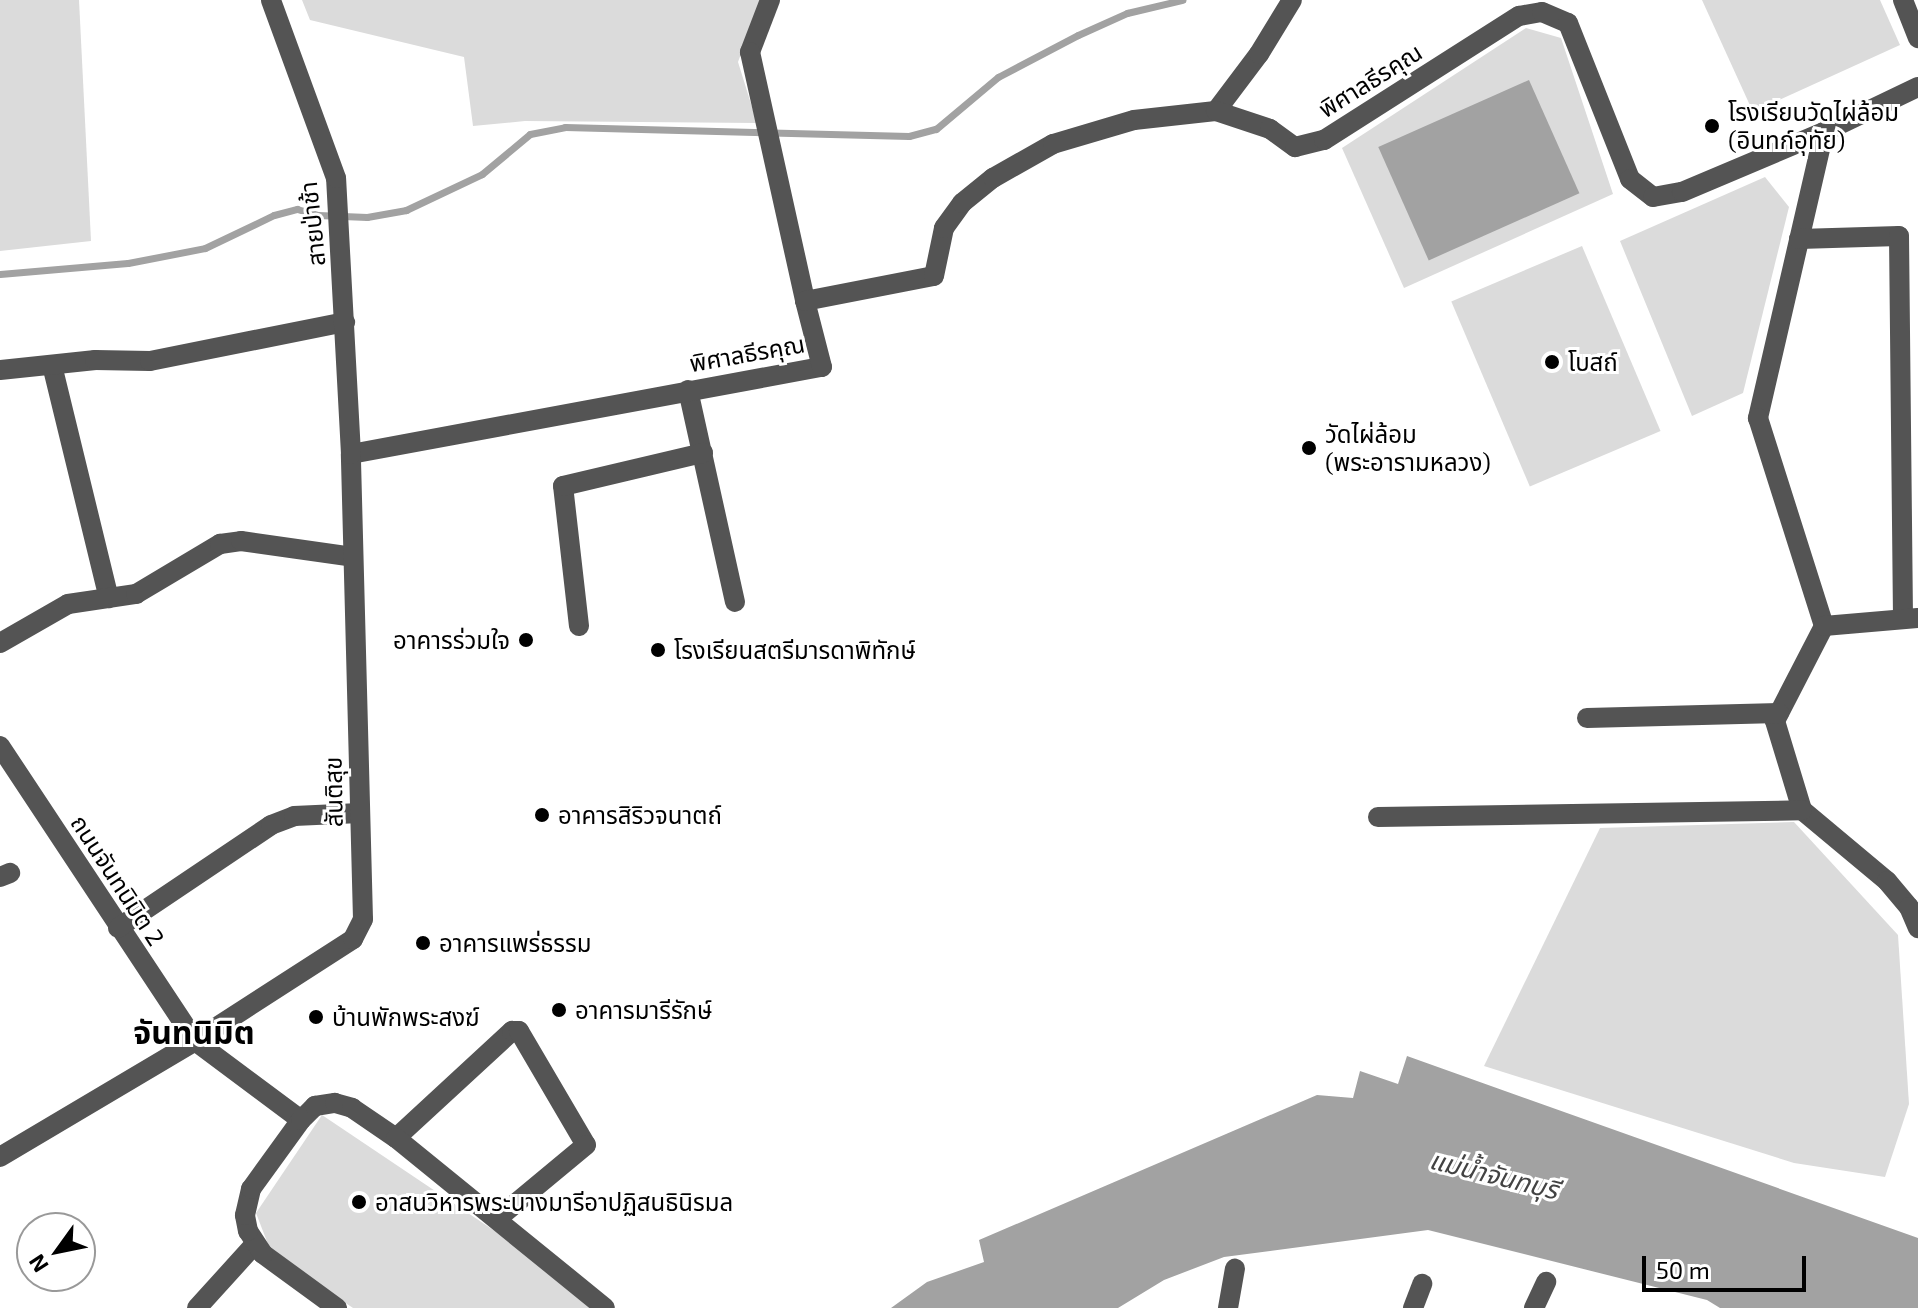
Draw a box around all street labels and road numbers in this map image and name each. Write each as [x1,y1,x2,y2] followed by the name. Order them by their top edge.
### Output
[1313,37,1427,123] street label: พิศาลธีรคุณ
[293,180,331,268] street label: สายป่าช้า
[687,329,807,377] street label: พิศาลธีรคุณ
[318,756,348,828] street label: สันติสุข
[65,809,171,951] street label: ถนนจันทนิมิต 2

